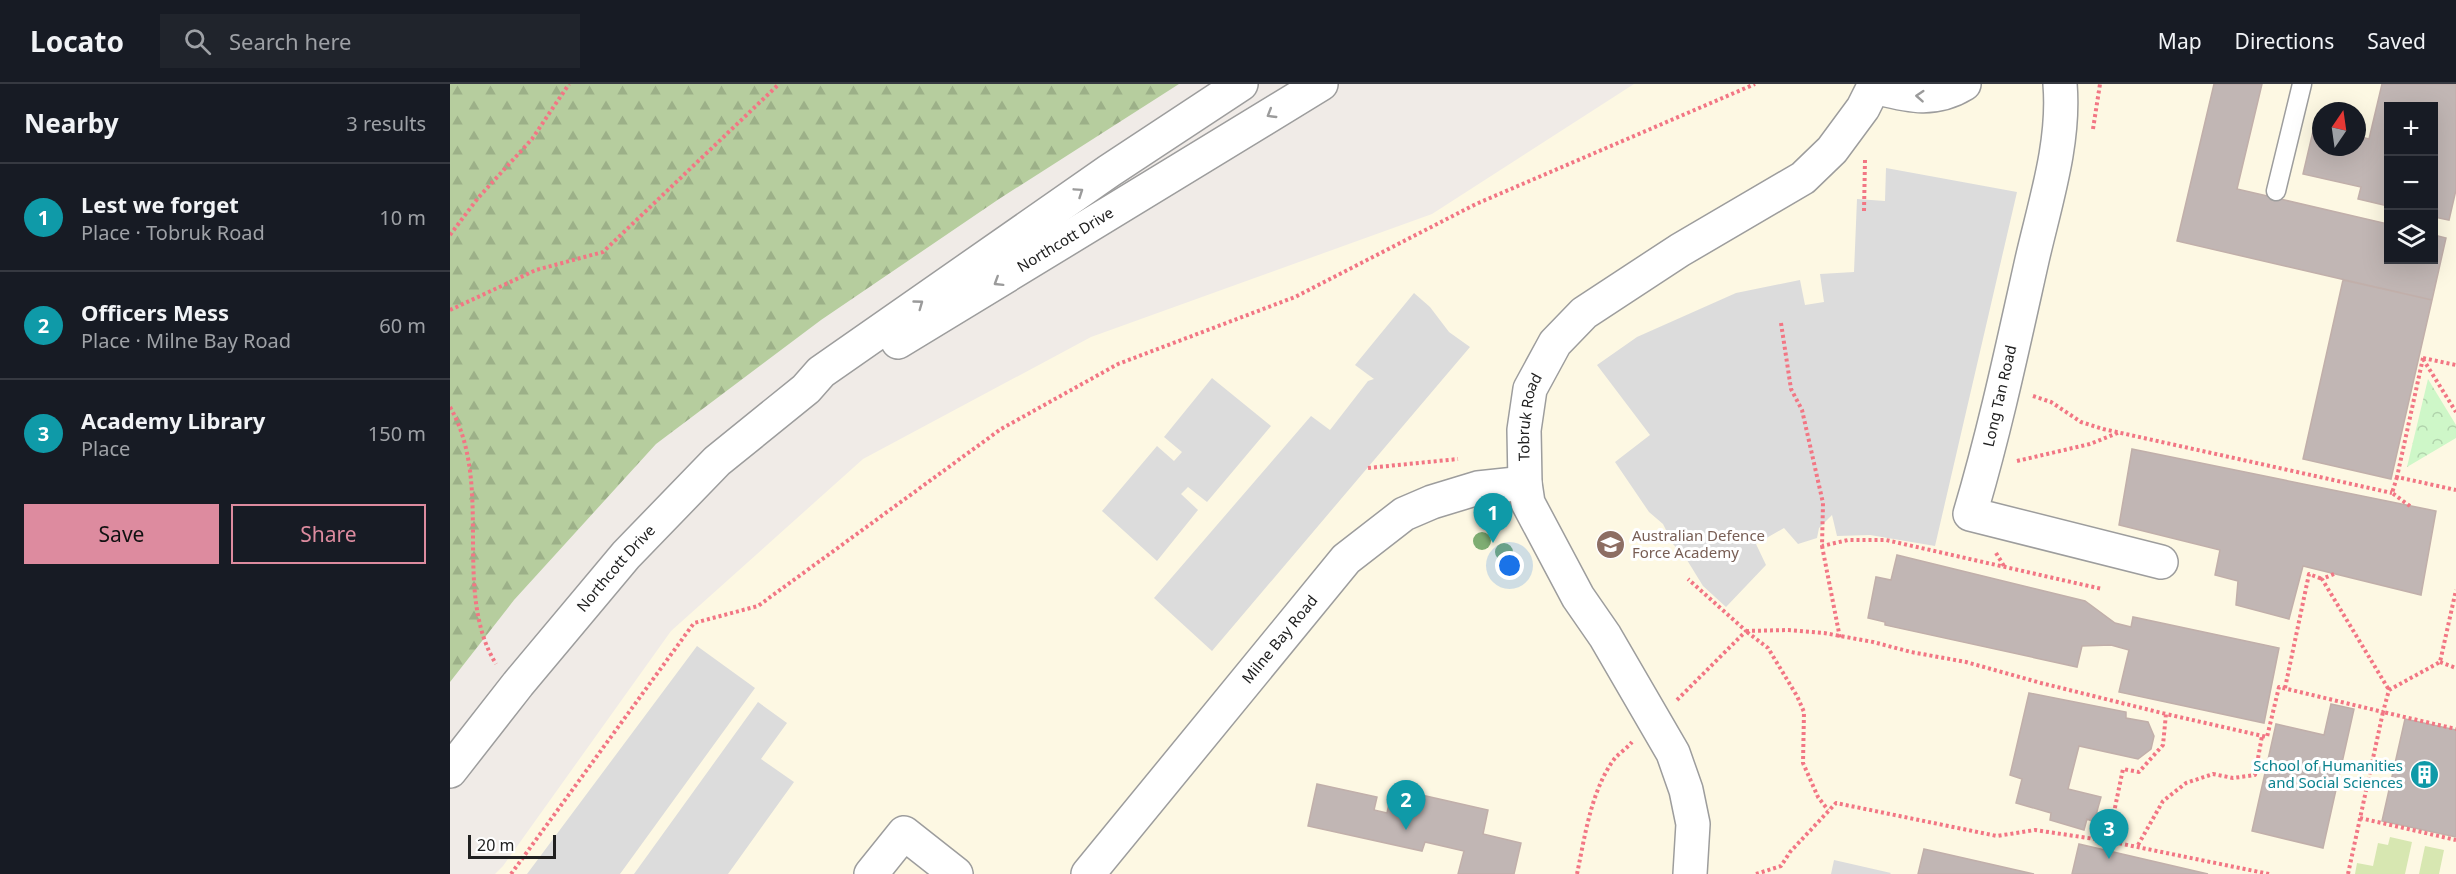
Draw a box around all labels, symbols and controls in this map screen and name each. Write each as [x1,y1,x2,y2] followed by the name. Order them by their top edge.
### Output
[160,14,580,68] search box
[30,22,124,60] text: Locato
[181,25,214,58] icon: search
[229,26,351,56] text: Search here
[2158,27,2202,55] text: Map
[2235,27,2334,55] text: Directions
[2367,27,2426,55] text: Saved
[1915,89,1924,102] one-way arrow
[2312,102,2366,156] north arrow
[2384,102,2438,264] map controls
[2384,102,2438,156] button: +
[24,105,119,141] text: Nearby
[1267,107,1278,118] one-way arrow
[346,110,426,137] text: 3 results
[2384,156,2438,210] button: −
[1072,188,1083,199] one-way arrow
[81,189,239,219] text: Lest we forget
[1013,202,1117,276] street label: Northcott Drive
[38,204,49,231] text: 1
[379,204,426,231] text: 10 m
[2384,210,2438,264] button: layers
[81,219,265,246] text: Place · Tobruk Road
[994,274,1004,286] one-way arrow
[81,297,229,327] text: Officers Mess
[913,300,924,311] one-way arrow
[38,312,49,339] text: 2
[379,312,426,339] text: 60 m
[81,327,291,354] text: Place · Milne Bay Road
[1978,343,2020,449] street label: Long Tan Road
[1513,369,1546,461] street label: Tobruk Road
[81,405,265,435] text: Academy Library
[38,420,49,447] text: 3
[368,420,426,447] text: 150 m
[81,435,130,462] text: Place
[1474,494,1512,543] pin: 1
[24,504,219,564] button: Save
[231,504,426,564] button: Share
[572,520,659,616] street label: Northcott Drive
[1632,525,1765,562] place label: Australian Defence Force Academy
[1595,529,1627,561] school or university icon: Australian Defence Force Academy
[1495,551,1524,580] your location
[1237,591,1321,687] street label: Milne Bay Road
[2253,755,2403,792] place label: School of Humanities and Social Sciences
[2408,759,2440,791] building icon: School of Humanities and Social Sciences
[1386,780,1426,830] pin: 2
[2090,810,2128,859] pin: 3
[468,832,556,860] scale bar
[477,834,514,856] text: 20 m

